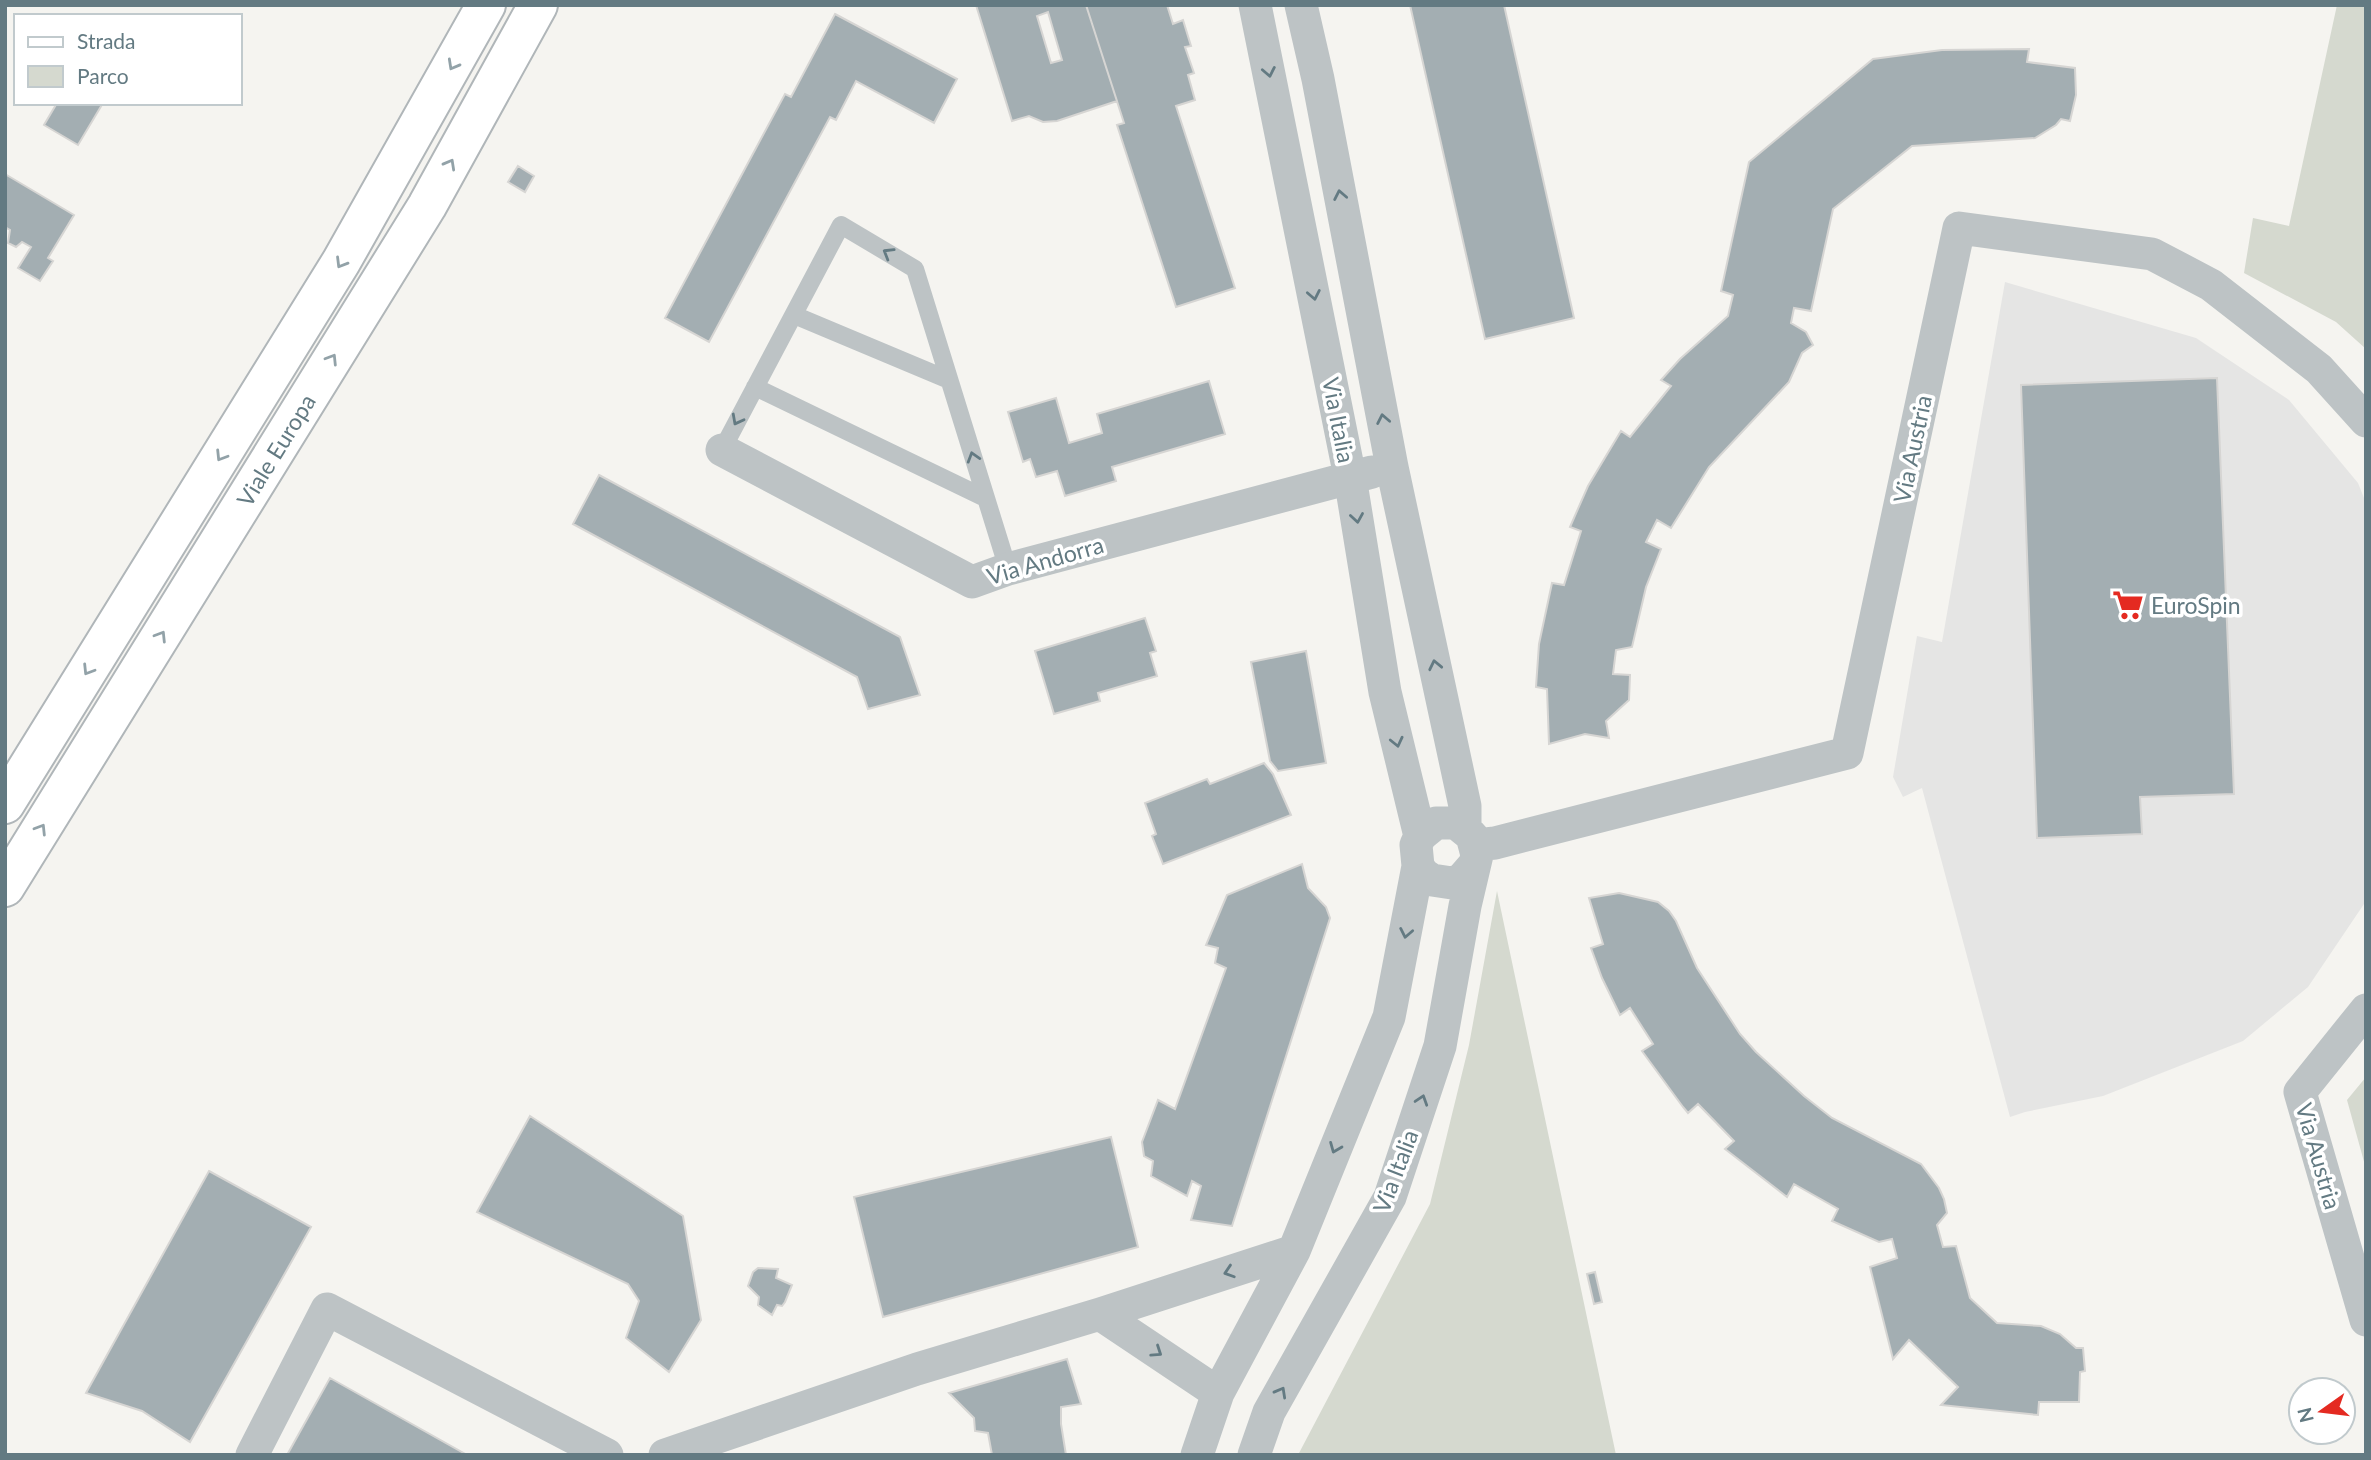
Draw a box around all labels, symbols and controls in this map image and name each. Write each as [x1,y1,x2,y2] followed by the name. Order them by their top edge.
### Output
[14,14,242,105] legend
[77,28,136,53] text: Strada
[448,57,461,70] one-way arrow
[77,63,129,88] text: Parco
[1260,66,1275,78] one-way arrow
[442,159,455,172] one-way arrow
[1333,189,1348,201] one-way arrow
[883,249,896,262] one-way arrow
[336,255,349,268] one-way arrow
[1305,289,1320,301] one-way arrow
[324,353,337,366] one-way arrow
[1317,375,1361,465] street label: Via Italia
[230,389,321,511] street label: Viale Europa
[1887,393,1937,505] street label: Via Austria
[732,413,746,425] one-way arrow
[1376,413,1391,425] one-way arrow
[216,449,229,462] one-way arrow
[966,451,981,463] one-way arrow
[1349,513,1364,524] one-way arrow
[984,530,1106,590] street label: Via Andorra
[2111,588,2145,622] supermarket icon: EuroSpin
[2151,591,2241,619] place label: EuroSpin
[153,630,166,643] one-way arrow
[1428,659,1443,671] one-way arrow
[84,663,97,676] one-way arrow
[1389,736,1403,748] one-way arrow
[33,824,46,837] one-way arrow
[1399,927,1414,939] one-way arrow
[1414,1095,1428,1107] one-way arrow
[2290,1100,2348,1212] street label: Via Austria
[1366,1126,1424,1216] street label: Via Italia
[1330,1141,1344,1153] one-way arrow
[1223,1264,1235,1278] one-way arrow
[1149,1344,1162,1357] one-way arrow
[2287,1376,2357,1446] north arrow
[1273,1387,1286,1399] one-way arrow
[2292,1405,2318,1425] text: N

